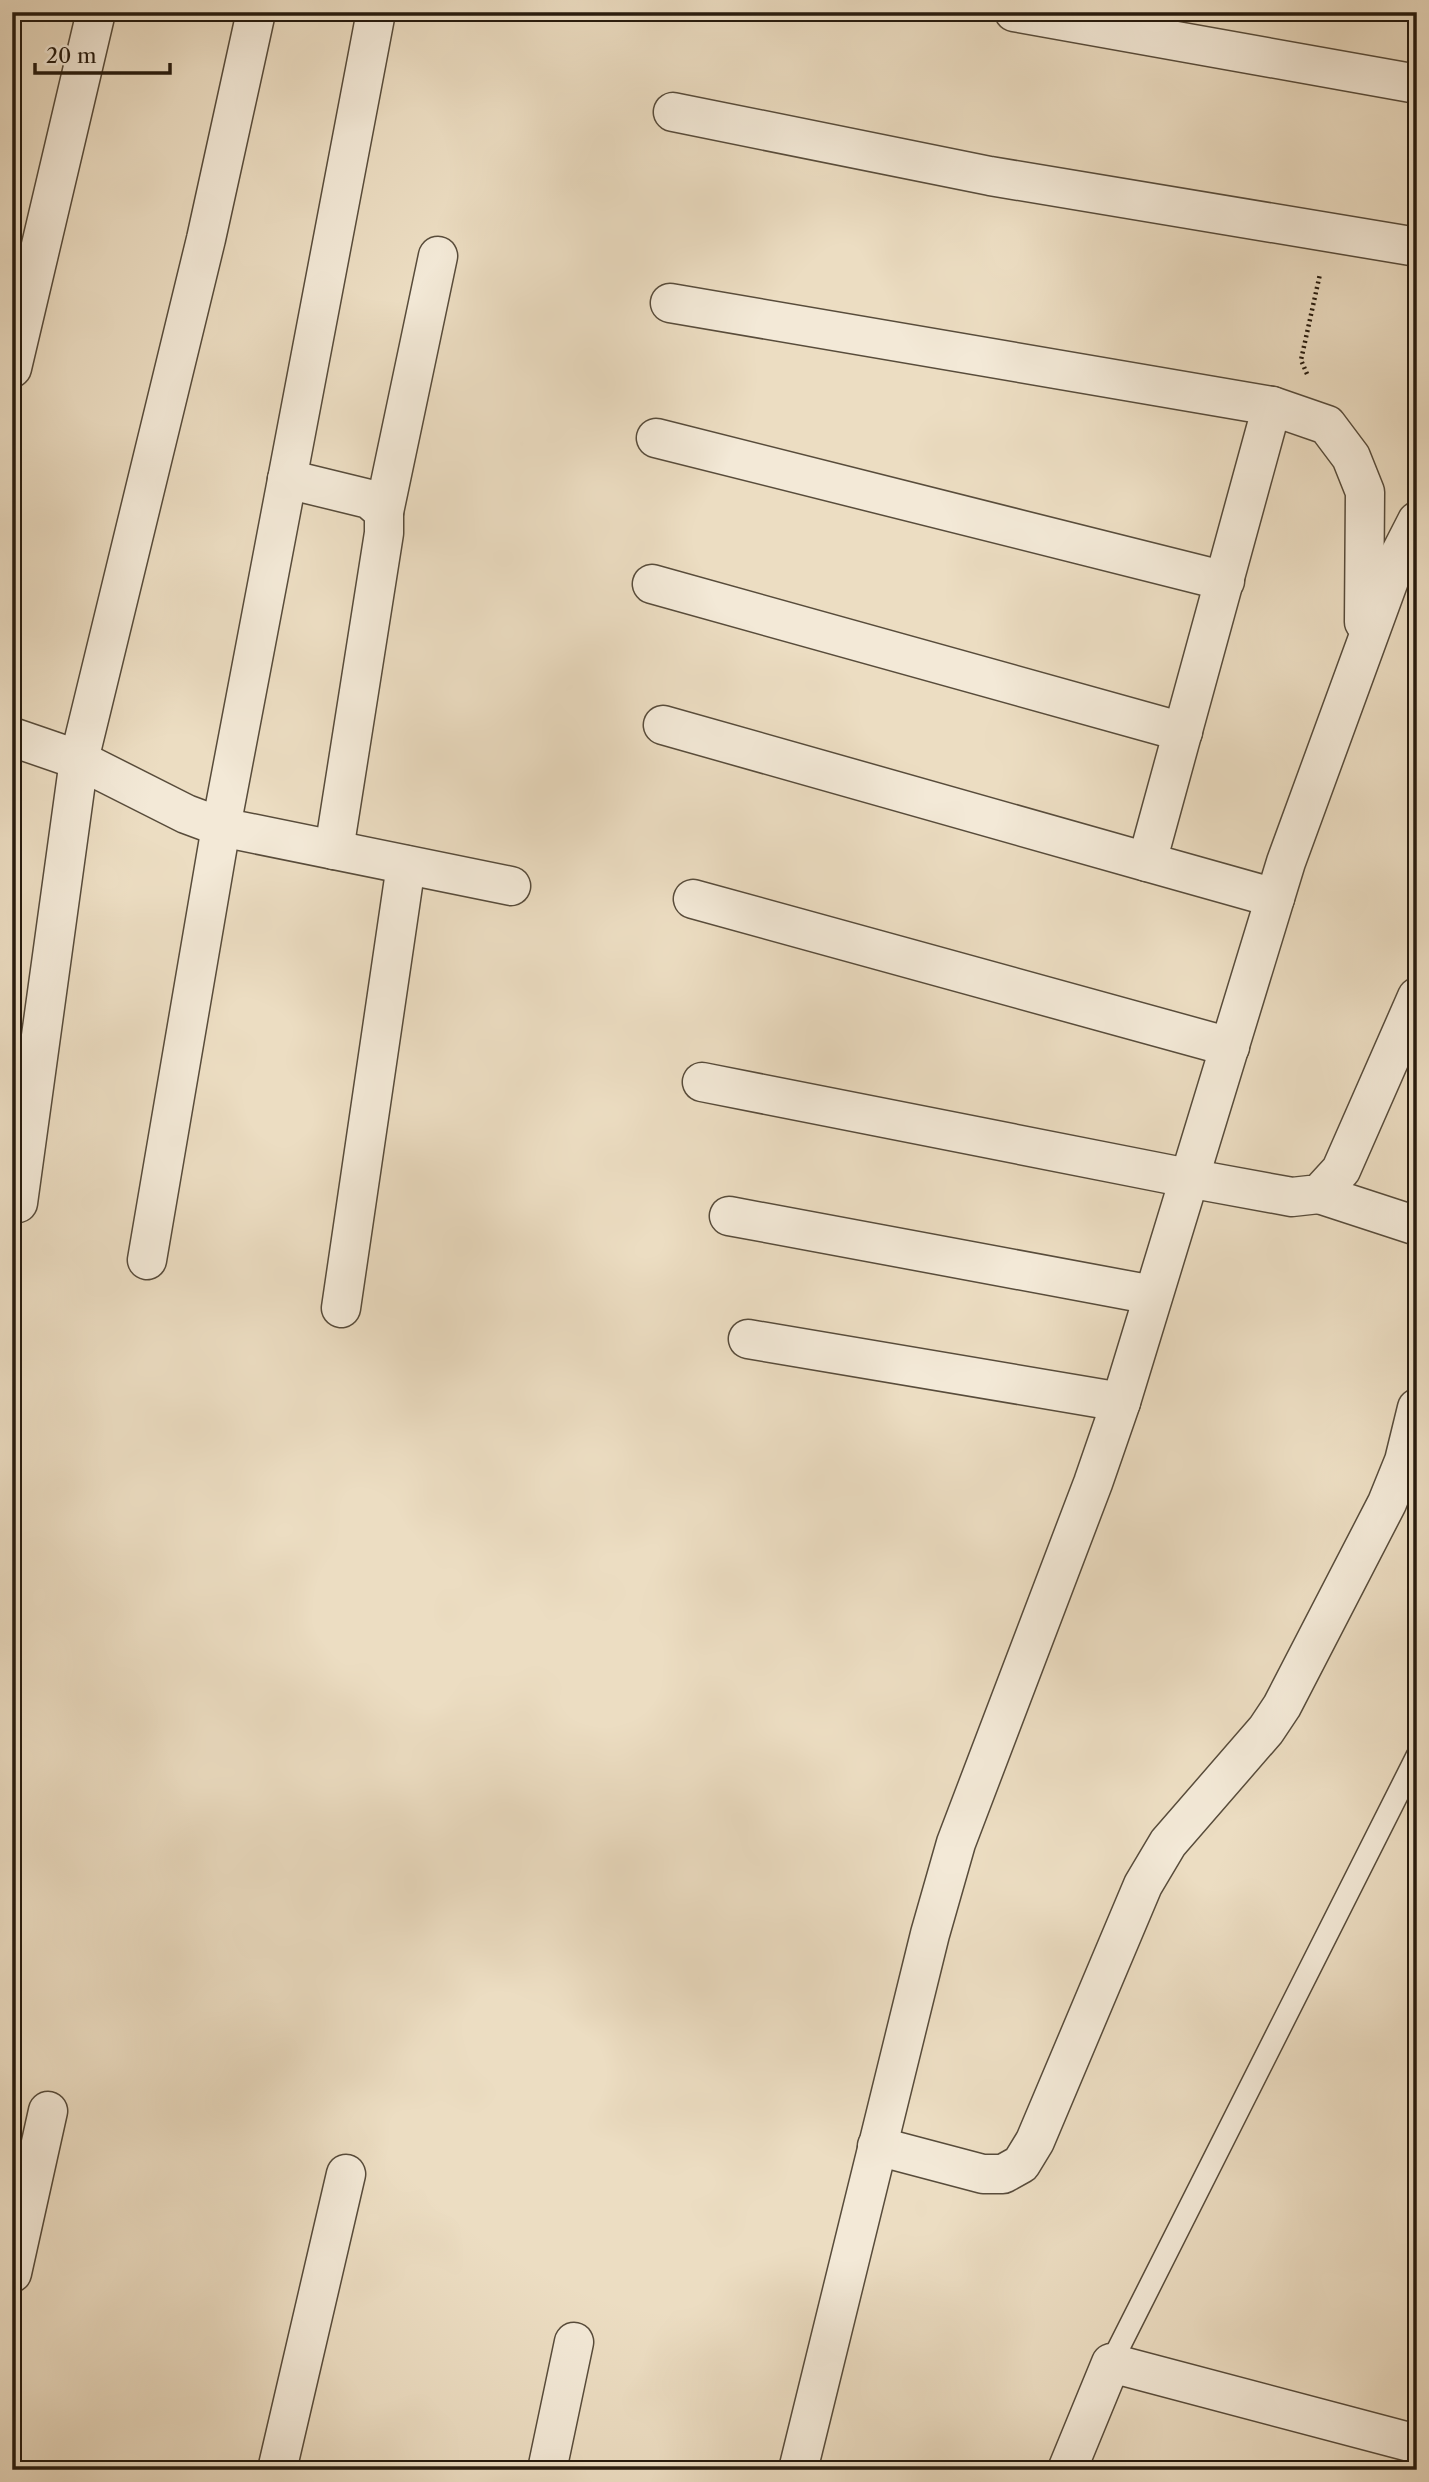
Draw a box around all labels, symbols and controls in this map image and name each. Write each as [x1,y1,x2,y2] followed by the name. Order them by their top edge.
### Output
[35,32,170,76] scale bar
[46,43,97,68] text: 20 m

